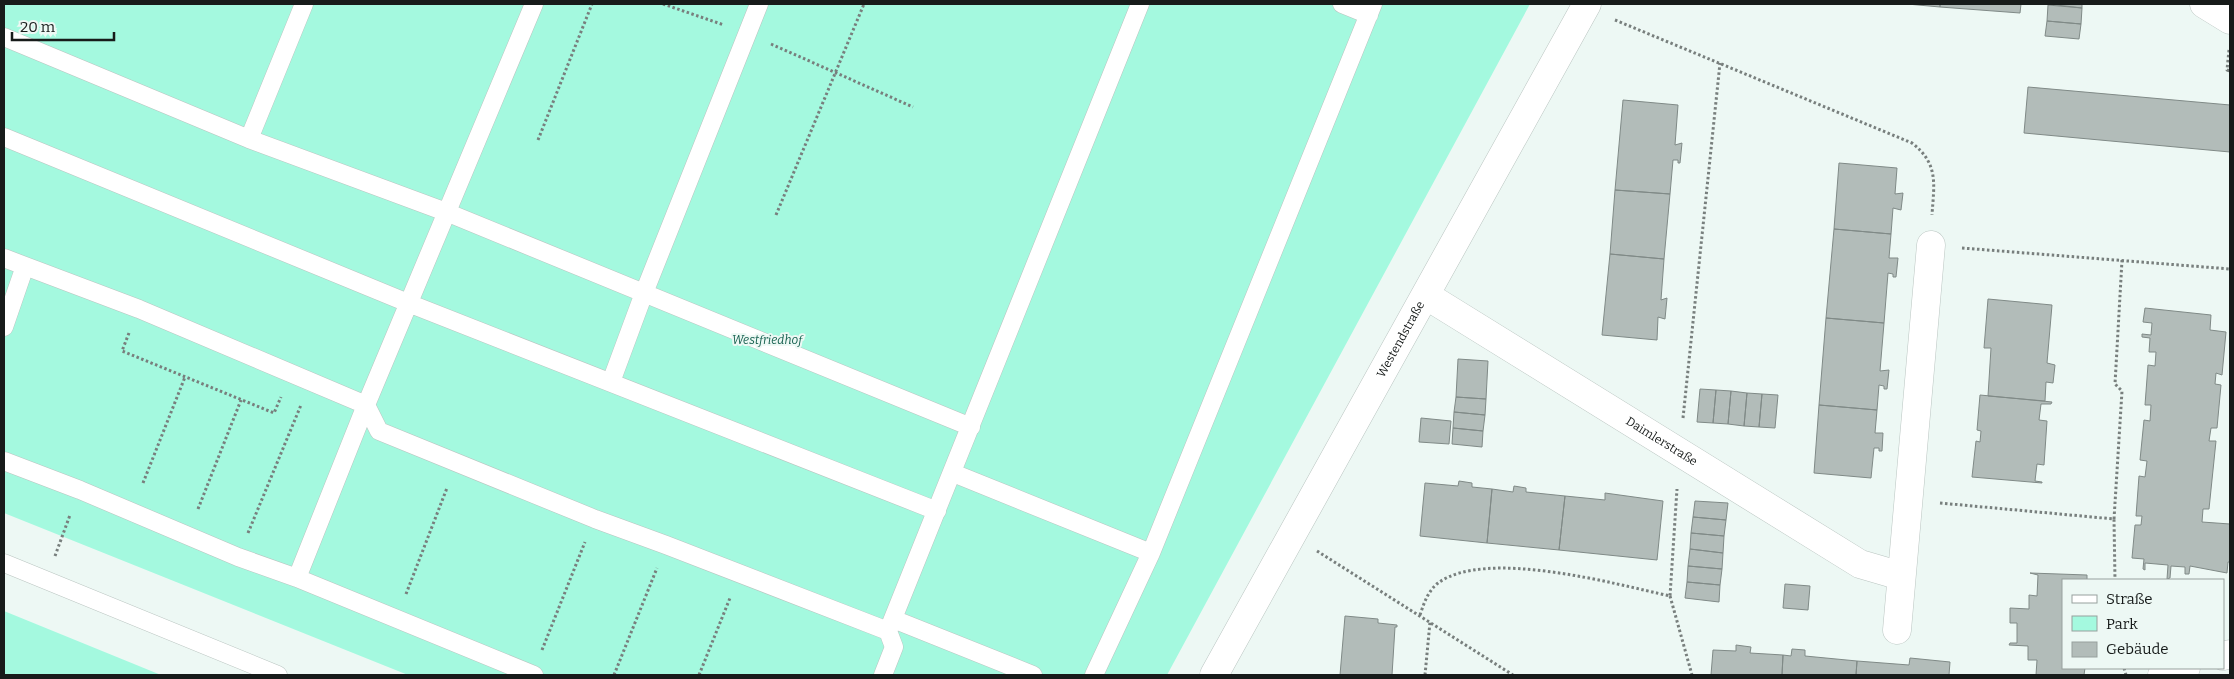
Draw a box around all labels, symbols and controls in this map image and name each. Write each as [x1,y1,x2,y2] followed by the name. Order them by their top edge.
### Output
[12,10,115,42] scale bar
[20,18,56,36] text: 20 m
[1374,299,1427,380] street label: Westendstraße
[732,333,804,347] park label: Westfriedhof
[1624,414,1700,469] street label: Daimlerstraße
[2062,579,2224,669] legend
[2106,590,2152,608] text: Straße
[2106,615,2138,633] text: Park
[2106,640,2169,658] text: Gebäude

